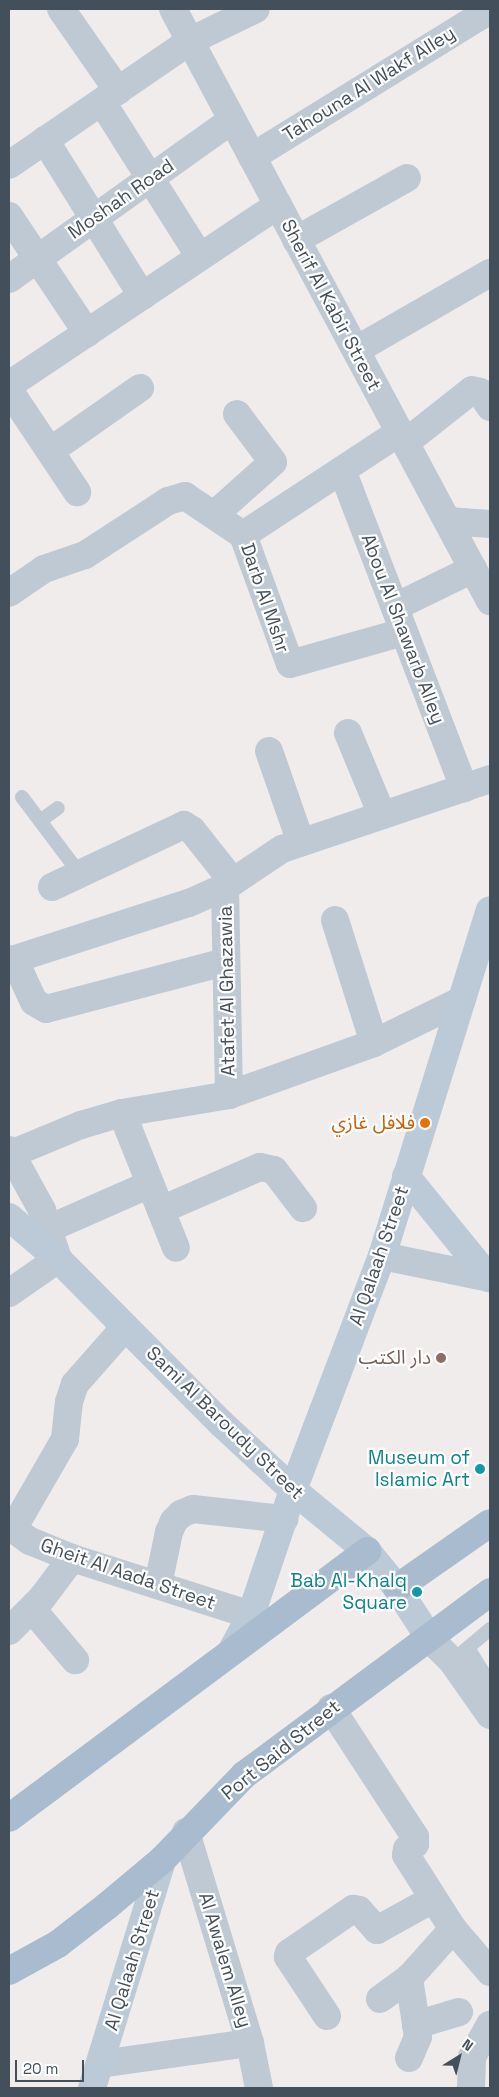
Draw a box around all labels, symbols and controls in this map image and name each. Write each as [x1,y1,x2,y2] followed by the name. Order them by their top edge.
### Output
[278,21,460,147] street label: Tahouna Al Wakf Alley
[64,154,178,244] street label: Moshah Road
[276,215,386,395] street label: Sherif Al Kabir Street
[356,530,450,728] street label: Abou Al Shawarb Alley
[236,540,294,656] street label: Darb Al Mshr
[214,905,240,1077] street label: Atafet Al Ghazawia
[331,1112,415,1134] place label: فلافل غازي
[419,1117,431,1129] marker: فلافل غازي
[344,1183,414,1329] street label: Al Qalaah Street
[141,1342,309,1504] street label: Sami Al Baroudy Street
[359,1347,431,1369] place label: دار الكتب
[435,1352,447,1364] marker: دار الكتب
[368,1447,470,1491] place label: Museum of Islamic Art
[474,1463,486,1475] marker: Museum of Islamic Art
[37,1533,219,1615] street label: Gheit Al Aada Street
[290,1570,407,1614] place label: Bab Al-Khalq Square
[411,1586,423,1598] marker: Bab Al-Khalq Square
[217,1695,345,1805] street label: Port Said Street
[100,1887,164,2033] street label: Al Qalaah Street
[194,1889,256,2031] street label: Al Awalem Alley
[434,2032,484,2082] north arrow
[459,2035,477,2055] text: N
[18,2050,86,2082] scale bar
[23,2059,58,2078] text: 20 m

